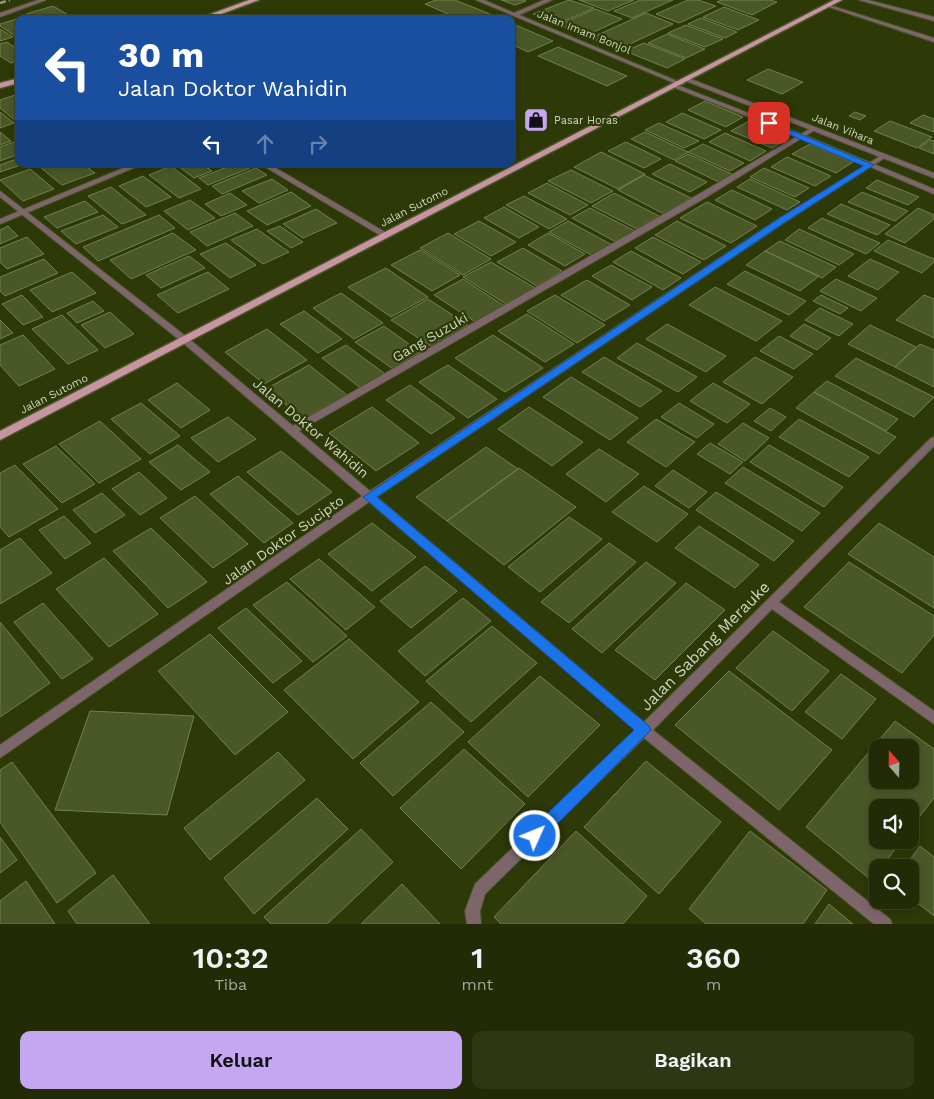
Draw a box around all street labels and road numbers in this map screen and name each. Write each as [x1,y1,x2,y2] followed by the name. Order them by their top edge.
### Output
[535,7,633,57] street label: Jalan Imam Bonjol
[810,111,876,147] street label: Jalan Vihara
[378,184,450,230] street label: Jalan Sutomo
[390,309,470,365] street label: Gang Suzuki
[18,371,90,417] street label: Jalan Sutomo
[250,375,372,481] street label: Jalan Doktor Wahidin
[219,492,347,588] street label: Jalan Doktor Sucipto
[636,577,774,715] street label: Jalan Sabang Merauke

